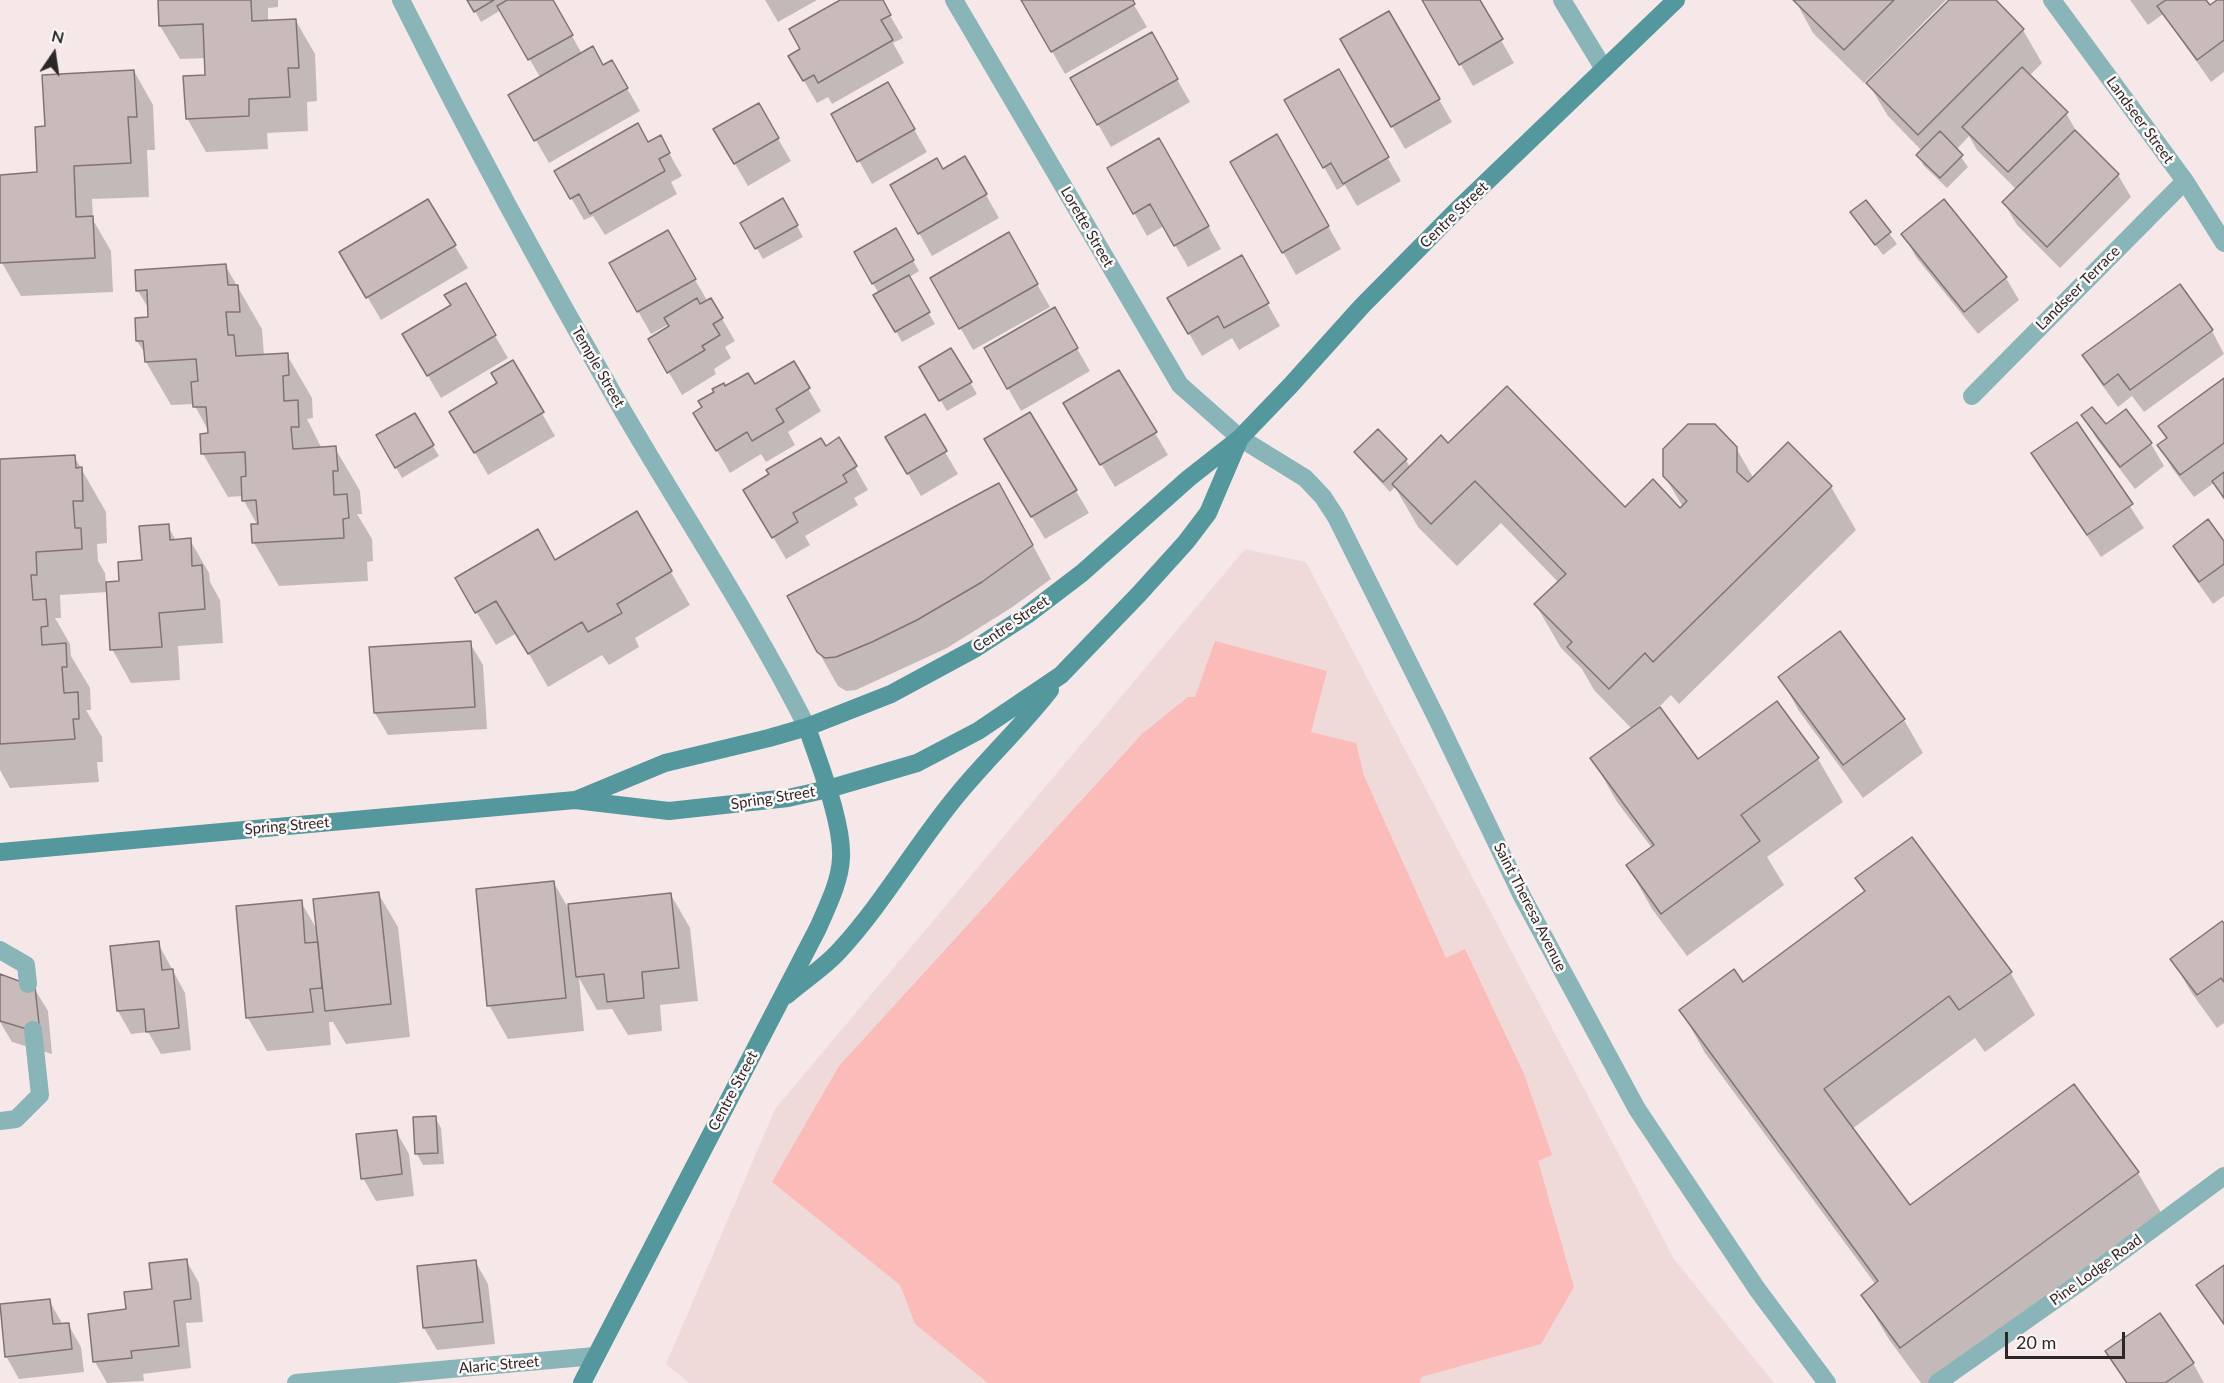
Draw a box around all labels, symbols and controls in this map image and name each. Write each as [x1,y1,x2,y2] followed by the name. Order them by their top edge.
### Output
[24,24,84,84] north arrow
[50,25,66,47] text: N
[2102,73,2178,167] street label: Landseer Street
[1416,178,1492,252] street label: Centre Street
[1057,183,1117,271] street label: Lorette Street
[2032,242,2124,334] street label: Landseer Terrace
[568,323,628,411] street label: Temple Street
[970,592,1052,656] street label: Centre Street
[730,782,816,814] street label: Spring Street
[244,813,330,839] street label: Spring Street
[1490,840,1570,974] street label: Saint Theresa Avenue
[704,1048,762,1134] street label: Centre Street
[2046,1231,2146,1309] street label: Pine Lodge Road
[2008,1320,2128,1358] scale bar
[2016,1331,2056,1353] text: 20 m
[458,1353,540,1377] street label: Alaric Street

